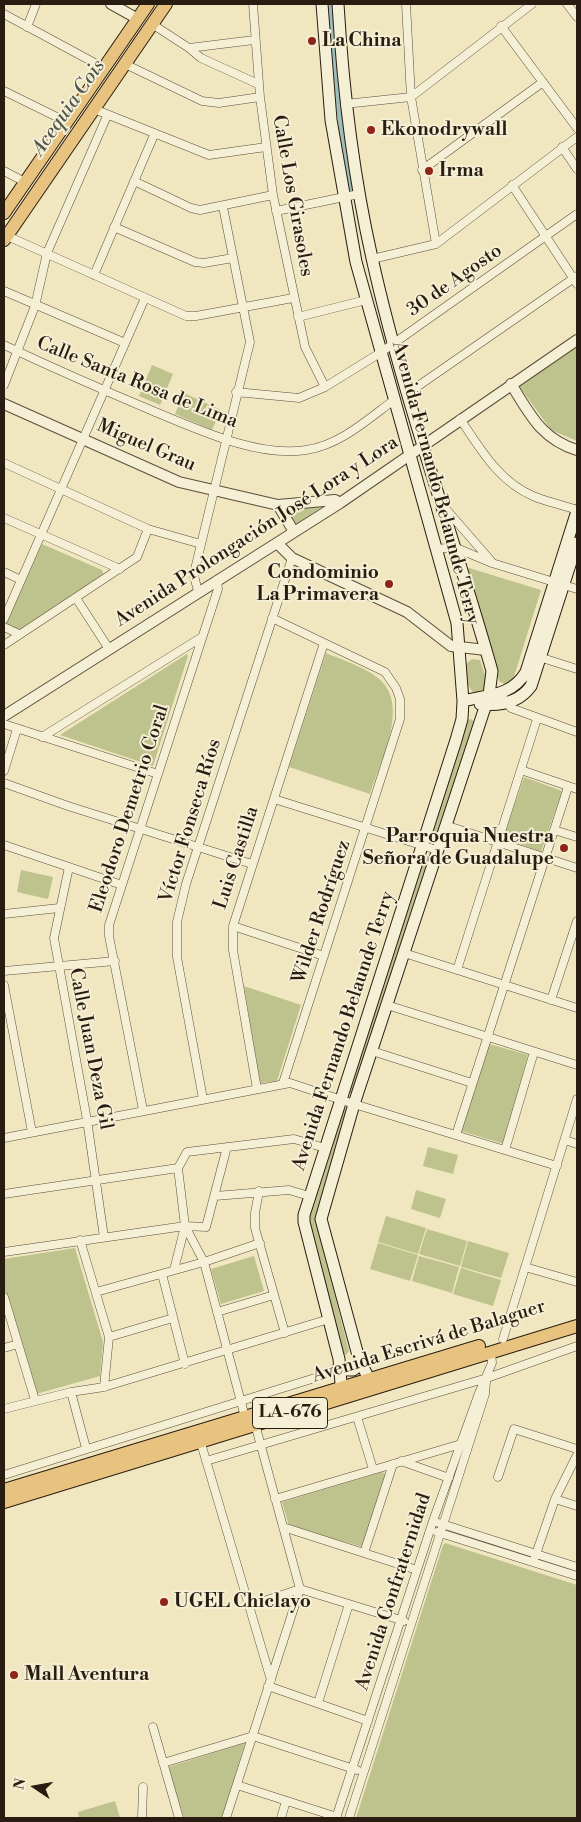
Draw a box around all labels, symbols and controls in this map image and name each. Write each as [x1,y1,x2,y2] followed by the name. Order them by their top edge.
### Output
[322,30,402,52] place label: La China
[306,35,318,47] marker: La China
[27,55,111,161] water label: Acequia Cois
[267,114,317,278] street label: Calle Los Girasoles
[381,119,507,141] place label: Ekonodrywall
[365,124,377,136] marker: Ekonodrywall
[439,160,484,182] place label: Irma
[423,165,435,177] marker: Irma
[403,240,507,322] street label: 30 de Agosto
[33,332,241,434] street label: Calle Santa Rosa de Lima
[386,339,484,627] street label: Avenida Fernando Belaunde Terry
[93,415,199,477] street label: Miguel Grau
[111,432,403,632] street label: Avenida Prolongación José Lora y Lora
[257,562,379,606] place label: Condominio La Primavera
[383,578,395,590] marker: Condominio La Primavera
[86,702,174,916] street label: Eleodoro Demetrio Coral
[155,736,227,906] street label: Víctor Fonseca Ríos
[210,804,264,912] street label: Luis Castilla
[363,826,554,870] place label: Parroquia Nuestra Señora de Guadalupe
[288,837,356,987] street label: Wilder Rodríguez
[558,842,570,854] marker: Parroquia Nuestra Señora de Guadalupe
[288,888,400,1174] street label: Avenida Fernando Belaunde Terry
[63,966,117,1132] street label: Calle Juan Deza Gil
[310,1296,548,1388] street label: Avenida Escrivá de Balaguer
[252,1398,328,1429] road number: LA-676
[351,1491,437,1693] street label: Avenida Confraternidad
[174,1591,311,1613] place label: UGEL Chiclayo
[158,1596,170,1608] marker: UGEL Chiclayo
[24,1664,149,1686] place label: Mall Aventura
[8,1669,20,1681] marker: Mall Aventura
[10,1762,60,1812] north arrow
[10,1777,30,1791] text: N

